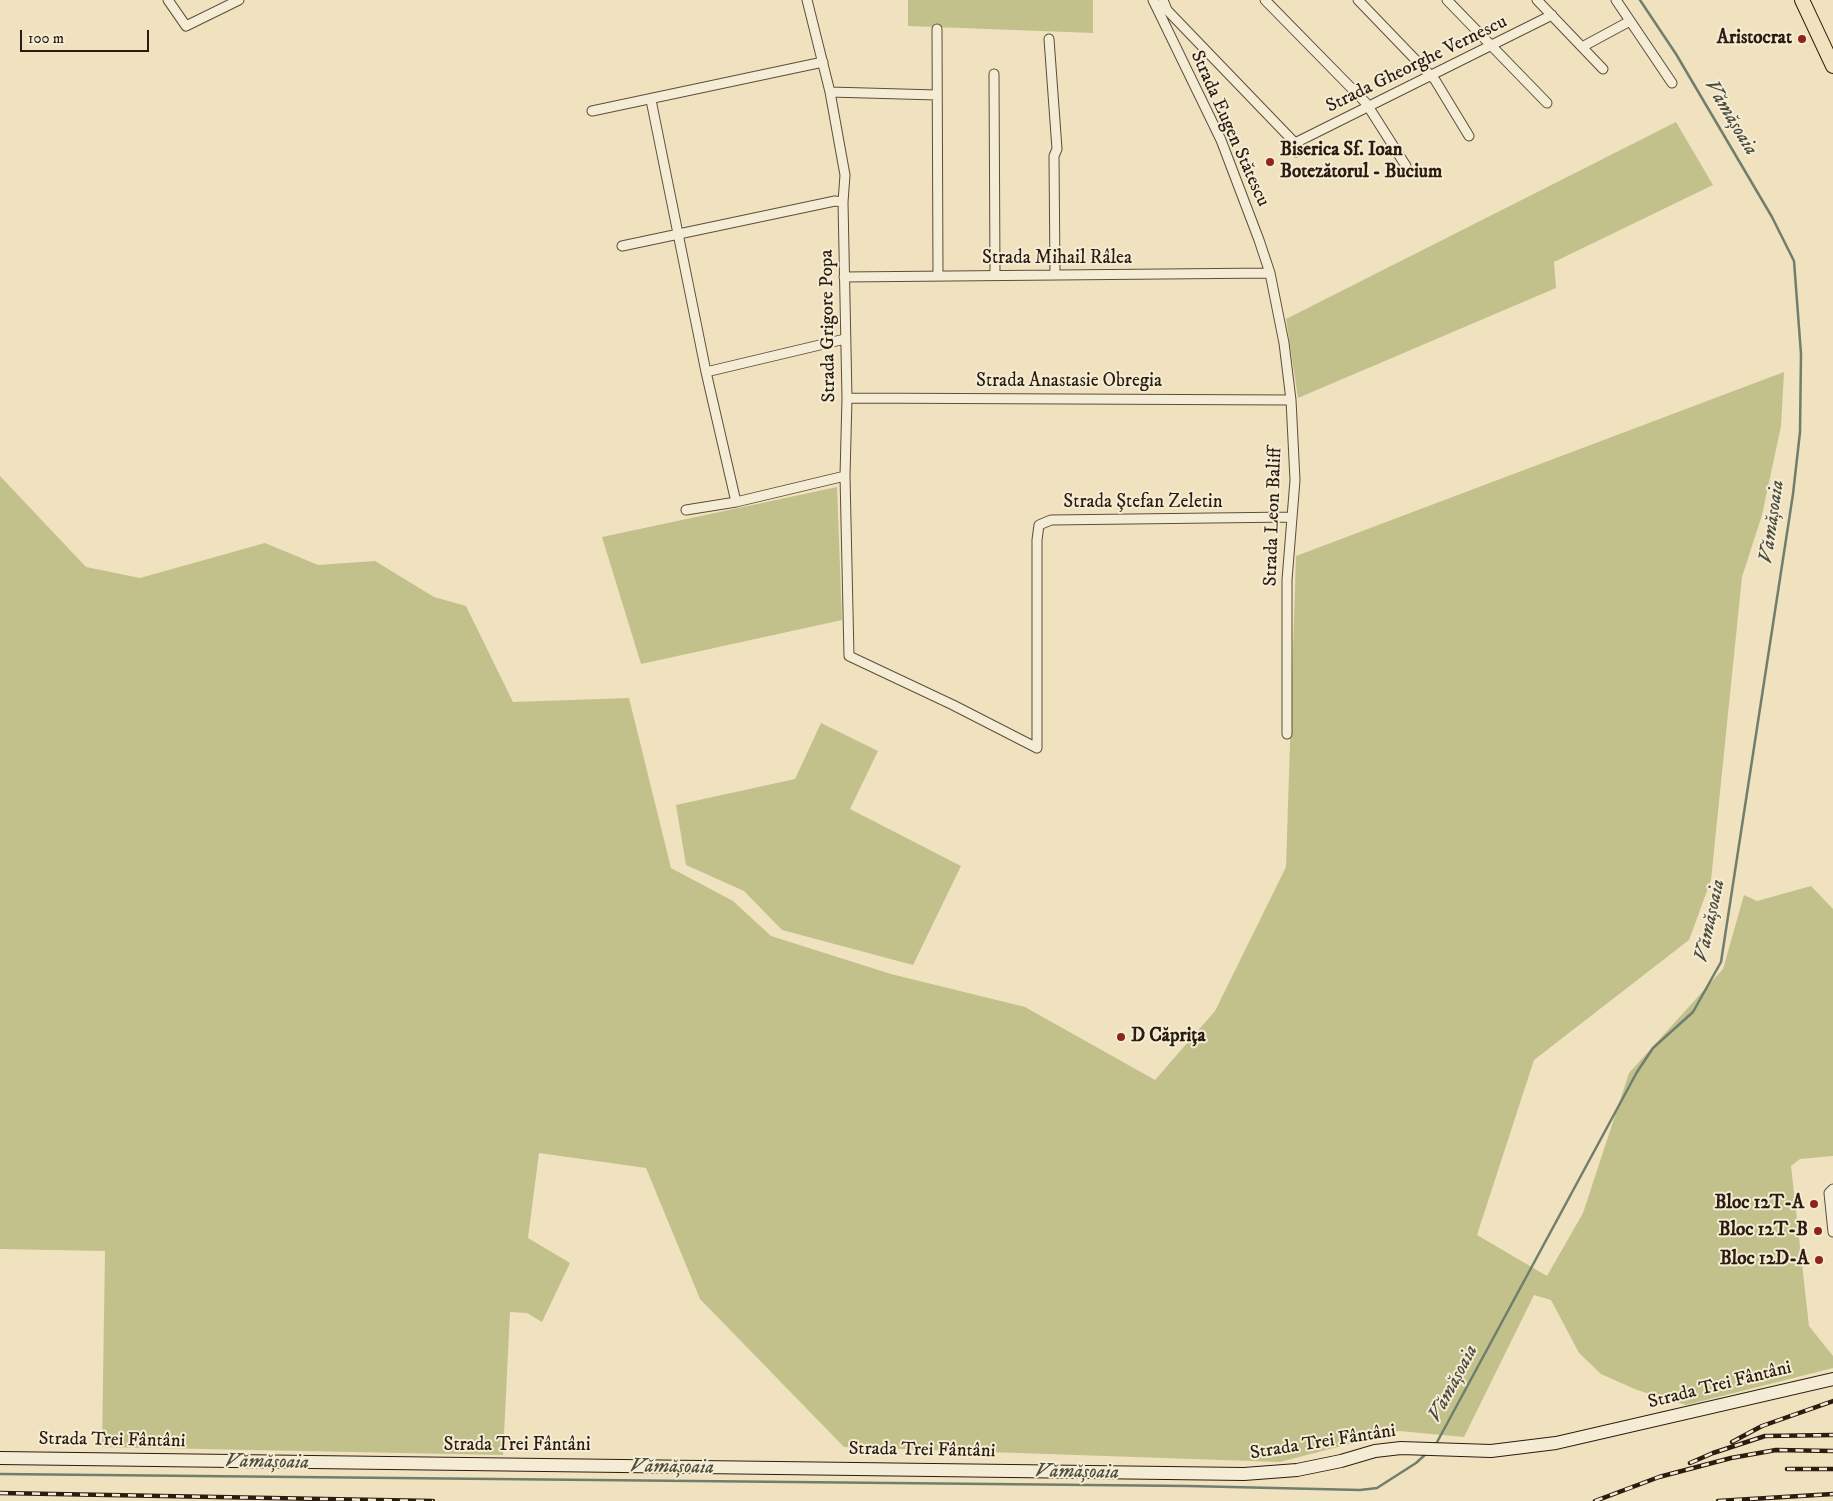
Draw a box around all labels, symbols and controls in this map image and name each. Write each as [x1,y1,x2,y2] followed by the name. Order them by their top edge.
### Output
[1323,11,1511,119] street label: Strada Gheorghe Vernescu
[22,20,151,52] scale bar
[1717,28,1792,50] place label: Aristocrat
[28,29,64,48] text: 100 m
[1796,33,1808,45] marker: Aristocrat
[1184,47,1274,211] street label: Strada Eugen Stătescu
[1698,76,1762,160] water label: Vămășoaia
[1280,140,1442,184] place label: Biserica Sf. Ioan Botezătorul - Bucium
[1264,156,1276,168] marker: Biserica Sf. Ioan Botezătorul - Bucium
[982,248,1132,270] street label: Strada Mihail Râlea
[816,249,842,403] street label: Strada Grigore Popa
[976,371,1162,393] street label: Strada Anastasie Obregia
[1260,447,1288,587] street label: Strada Leon Baliff
[1755,479,1791,565] water label: Vămășoaia
[1063,492,1223,514] street label: Strada Ștefan Zeletin
[1691,877,1731,965] water label: Vămășoaia
[1131,1026,1206,1048] place label: D Căprița
[1115,1031,1127,1043] marker: D Căprița
[1714,1193,1804,1215] place label: Bloc 12T-A
[1808,1198,1820,1210] marker: Bloc 12T-A
[1718,1220,1808,1242] place label: Bloc 12T-B
[1812,1225,1824,1237] marker: Bloc 12T-B
[1720,1249,1809,1271] place label: Bloc 12D-A
[1813,1254,1825,1266] marker: Bloc 12D-A
[1424,1341,1484,1427] water label: Vămășoaia
[1646,1357,1794,1415] street label: Strada Trei Fântâni
[1249,1420,1397,1466] street label: Strada Trei Fântâni
[38,1428,186,1454] street label: Strada Trei Fântâni
[443,1435,591,1457] street label: Strada Trei Fântâni
[848,1438,996,1464] street label: Strada Trei Fântâni
[225,1450,309,1476] water label: Vămășoaia
[630,1455,714,1481] water label: Vămășoaia
[1035,1460,1119,1486] water label: Vămășoaia

